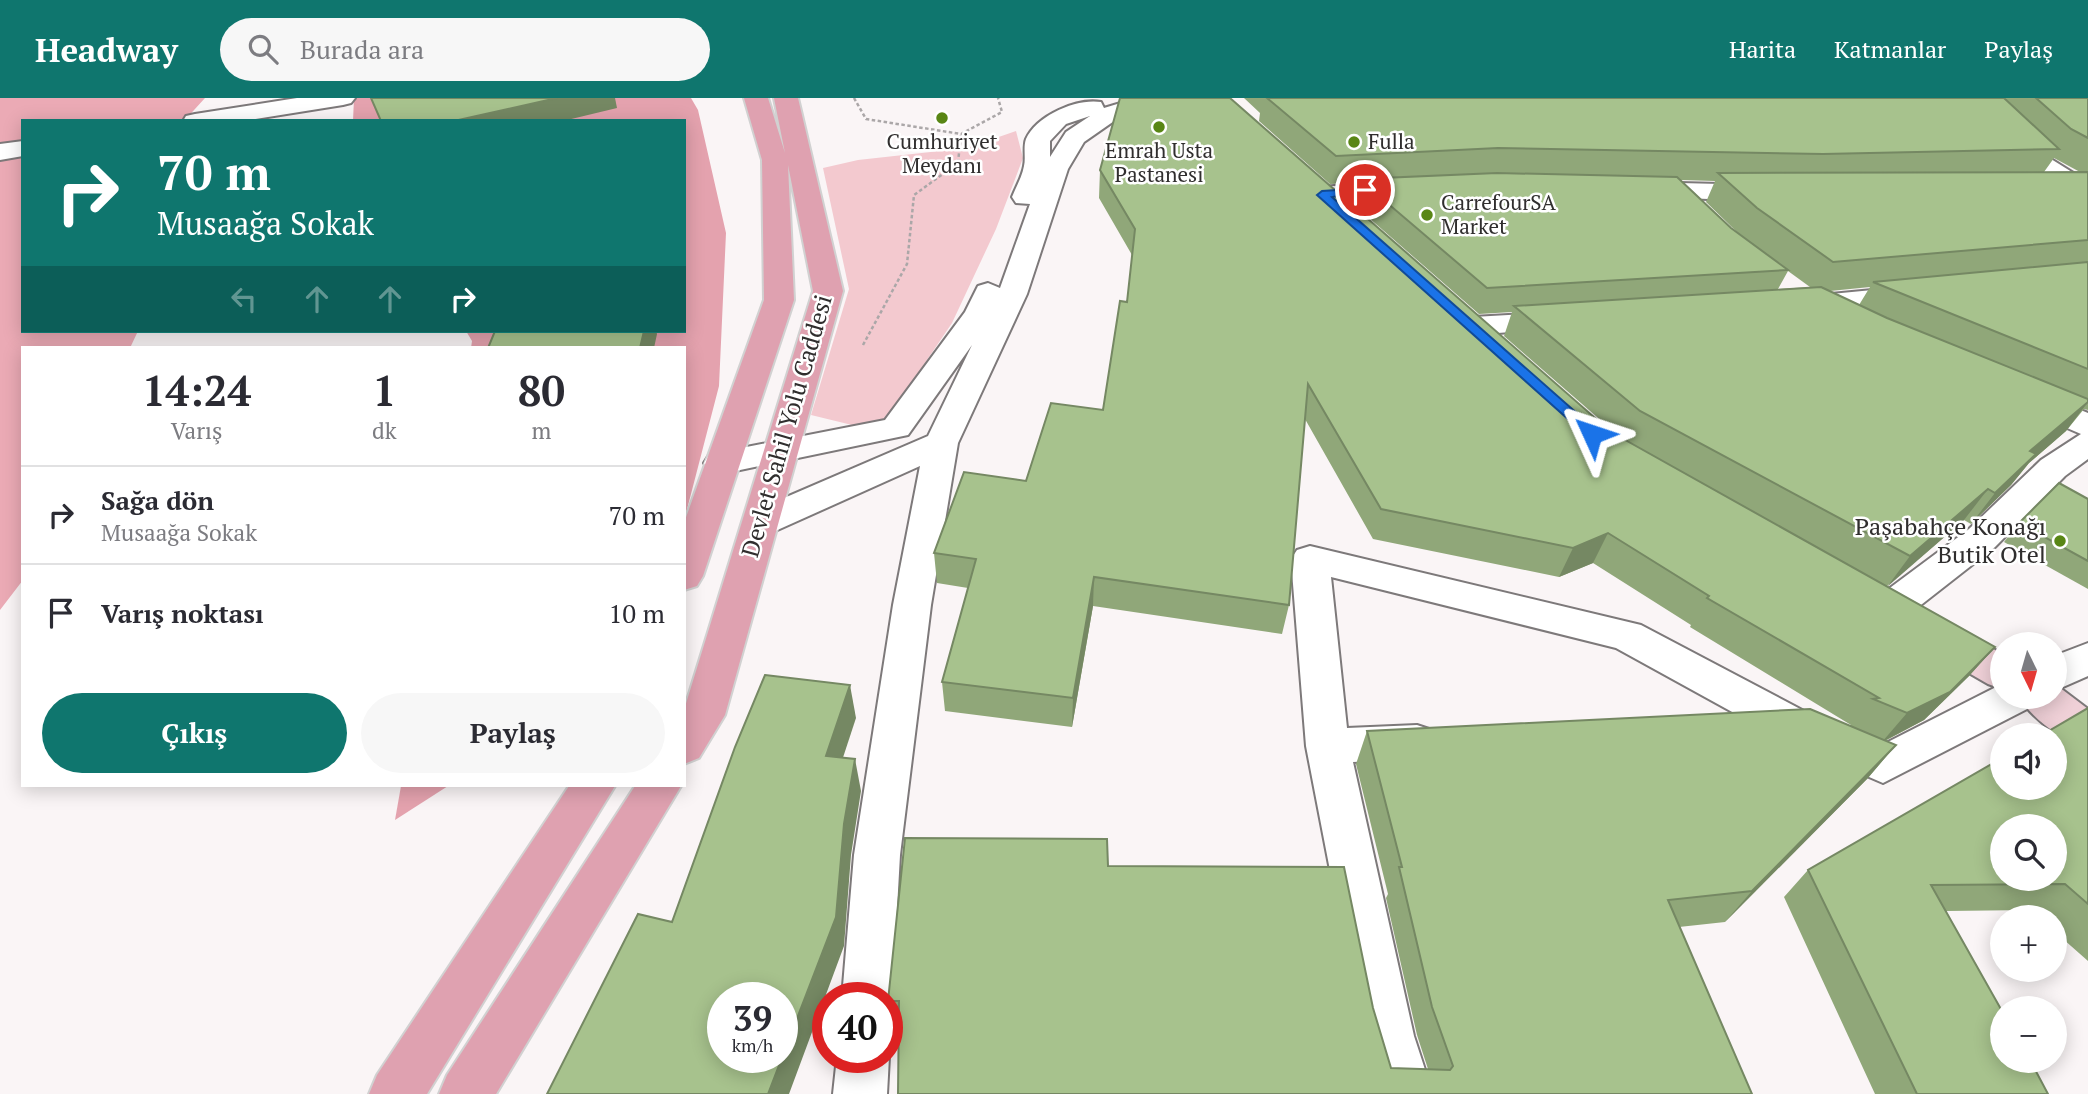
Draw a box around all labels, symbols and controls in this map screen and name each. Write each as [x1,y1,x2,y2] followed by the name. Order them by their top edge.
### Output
[220,18,710,81] search box
[35,28,178,71] text: Headway
[244,30,282,68] icon: search
[300,32,424,66] text: Burada ara
[1729,33,1796,65] text: Harita
[1834,33,1946,65] text: Katmanlar
[1984,33,2053,65] text: Paylaş
[934,110,950,126] marker: Cumhuriyet Meydanı
[1151,119,1167,135] marker: Emrah Usta Pastanesi
[886,127,998,179] place label: Cumhuriyet Meydanı
[1368,127,1415,155] place label: Fulla
[1346,134,1362,150] marker: Fulla
[1105,136,1213,188] place label: Emrah Usta Pastanesi
[157,139,271,204] text: 70 m
[42,147,133,238] icon: right
[1335,160,1395,220] pin
[1346,171,1384,209] icon: arrive
[1441,188,1557,240] place label: CarrefourSA Market
[157,202,374,244] text: Musaağa Sokak
[1419,207,1435,223] marker: CarrefourSA Market
[225,280,263,318] icon: left
[298,280,336,318] icon: ahead
[371,280,409,318] icon: ahead
[444,280,482,318] icon: right
[733,291,839,561] street label: Devlet Sahil Yolu Caddesi
[142,362,251,418] text: 14:24
[373,362,396,418] text: 1
[518,362,565,418] text: 80
[1555,397,1629,471] position arrow
[171,415,222,446] text: Varış
[372,415,397,446] text: dk
[531,415,551,446] text: m
[101,483,214,517] text: Sağa dön
[42,496,80,534] icon: right
[609,498,665,532] text: 70 m
[1855,510,2046,570] place label: Paşabahçe Konağı Butik Otel
[101,517,257,548] text: Musaağa Sokak
[2052,533,2068,549] marker: Paşabahçe Konağı Butik Otel
[42,594,80,632] icon: arrive
[101,596,264,630] text: Varış noktası
[609,596,665,630] text: 10 m
[1990,632,2067,709] north arrow
[1990,632,2067,1073] map controls
[42,693,347,773] button: Çıkış
[361,693,665,773] button: Paylaş
[1990,723,2067,800] button: sound
[1990,814,2067,891] button: search
[1990,905,2067,982] button: +
[812,982,903,1073] speed limit sign: 40
[733,995,772,1041] text: 39
[1990,996,2067,1073] button: −
[732,1033,773,1057] text: km/h

